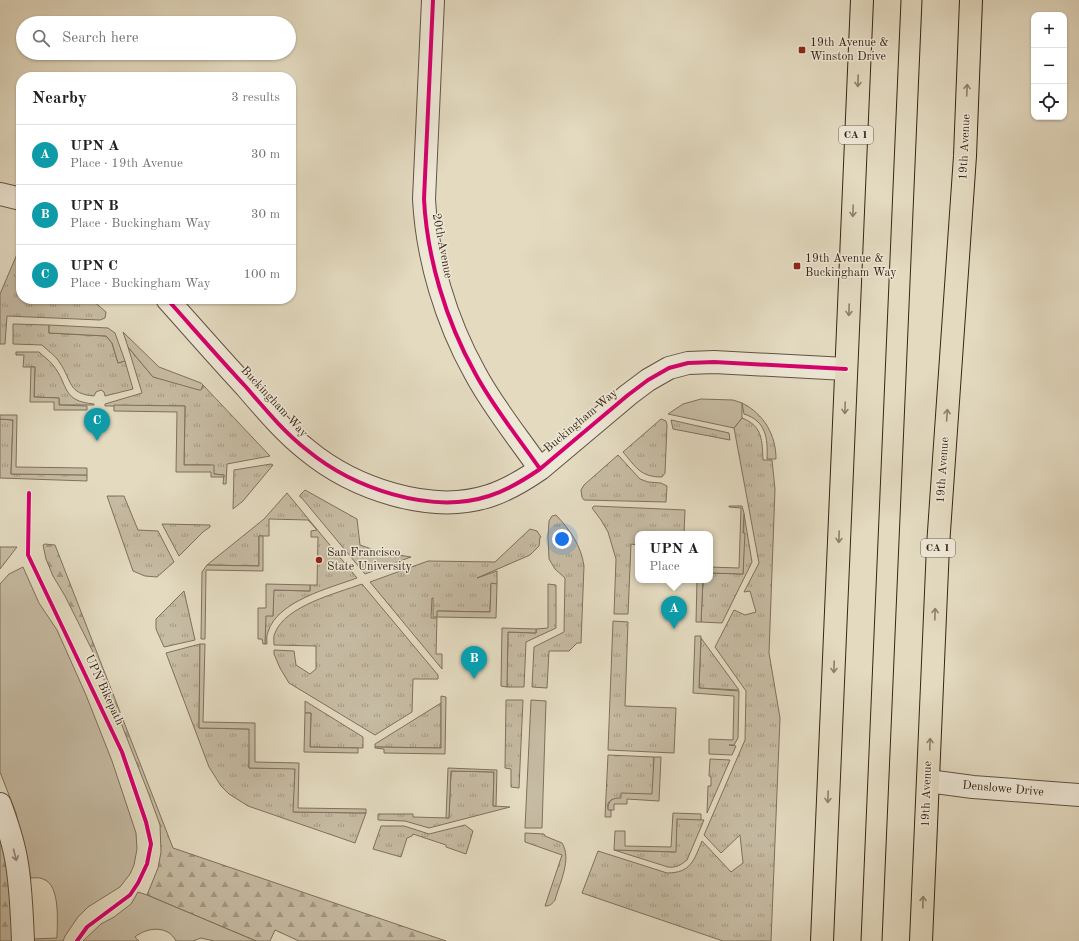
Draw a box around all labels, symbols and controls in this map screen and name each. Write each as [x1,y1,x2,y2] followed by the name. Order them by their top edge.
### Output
[1031,12,1067,120] map controls
[1031,12,1067,48] button: +
[16,16,296,60] search box
[30,27,52,49] icon: search
[62,31,139,46] text: Search here
[810,37,889,63] place label: 19th Avenue & Winston Drive
[797,45,807,55] marker: 19th Avenue & Winston Drive
[1031,48,1067,84] button: −
[855,74,862,87] one-way arrow
[963,84,971,97] one-way arrow
[1031,84,1067,120] button: locate
[32,90,87,107] text: Nearby
[231,91,280,104] text: 3 results
[957,113,973,180] street label: 19th Avenue
[839,126,873,144] road number: CA 1
[70,139,119,154] text: UPN A
[40,148,50,161] text: A
[251,148,280,161] text: 30 m
[70,157,183,170] text: Place · 19th Avenue
[70,199,119,214] text: UPN B
[849,204,856,217] one-way arrow
[40,208,50,221] text: B
[251,208,280,221] text: 30 m
[430,212,454,280] street label: 20th Avenue
[70,217,211,230] text: Place · Buckingham Way
[805,253,897,279] place label: 19th Avenue & Buckingham Way
[70,259,118,274] text: UPN C
[792,261,802,271] marker: 19th Avenue & Buckingham Way
[41,268,49,281] text: C
[243,268,280,281] text: 100 m
[70,277,211,290] text: Place · Buckingham Way
[845,303,852,316] one-way arrow
[238,364,310,440] street label: Buckingham Way
[542,387,620,455] street label: Buckingham Way
[841,401,849,414] one-way arrow
[84,408,110,441] pin: C
[943,409,950,422] one-way arrow
[935,436,951,503] street label: 19th Avenue
[552,529,572,549] your location
[836,530,843,543] one-way arrow
[635,531,713,583] popup
[921,539,955,557] road number: CA 1
[649,542,699,557] text: UPN A
[327,547,413,573] place label: San Francisco State University
[314,555,324,565] marker: San Francisco State University
[649,560,680,573] text: Place
[661,596,687,629] pin: A
[931,608,939,621] one-way arrow
[461,646,487,679] pin: B
[82,653,126,728] street label: UPN Bikepath
[830,660,837,673] one-way arrow
[926,738,933,751] one-way arrow
[920,760,934,827] street label: 19th Avenue
[962,779,1045,799] street label: Denslowe Drive
[824,790,832,803] one-way arrow
[12,848,20,861] one-way arrow
[919,896,927,909] one-way arrow

